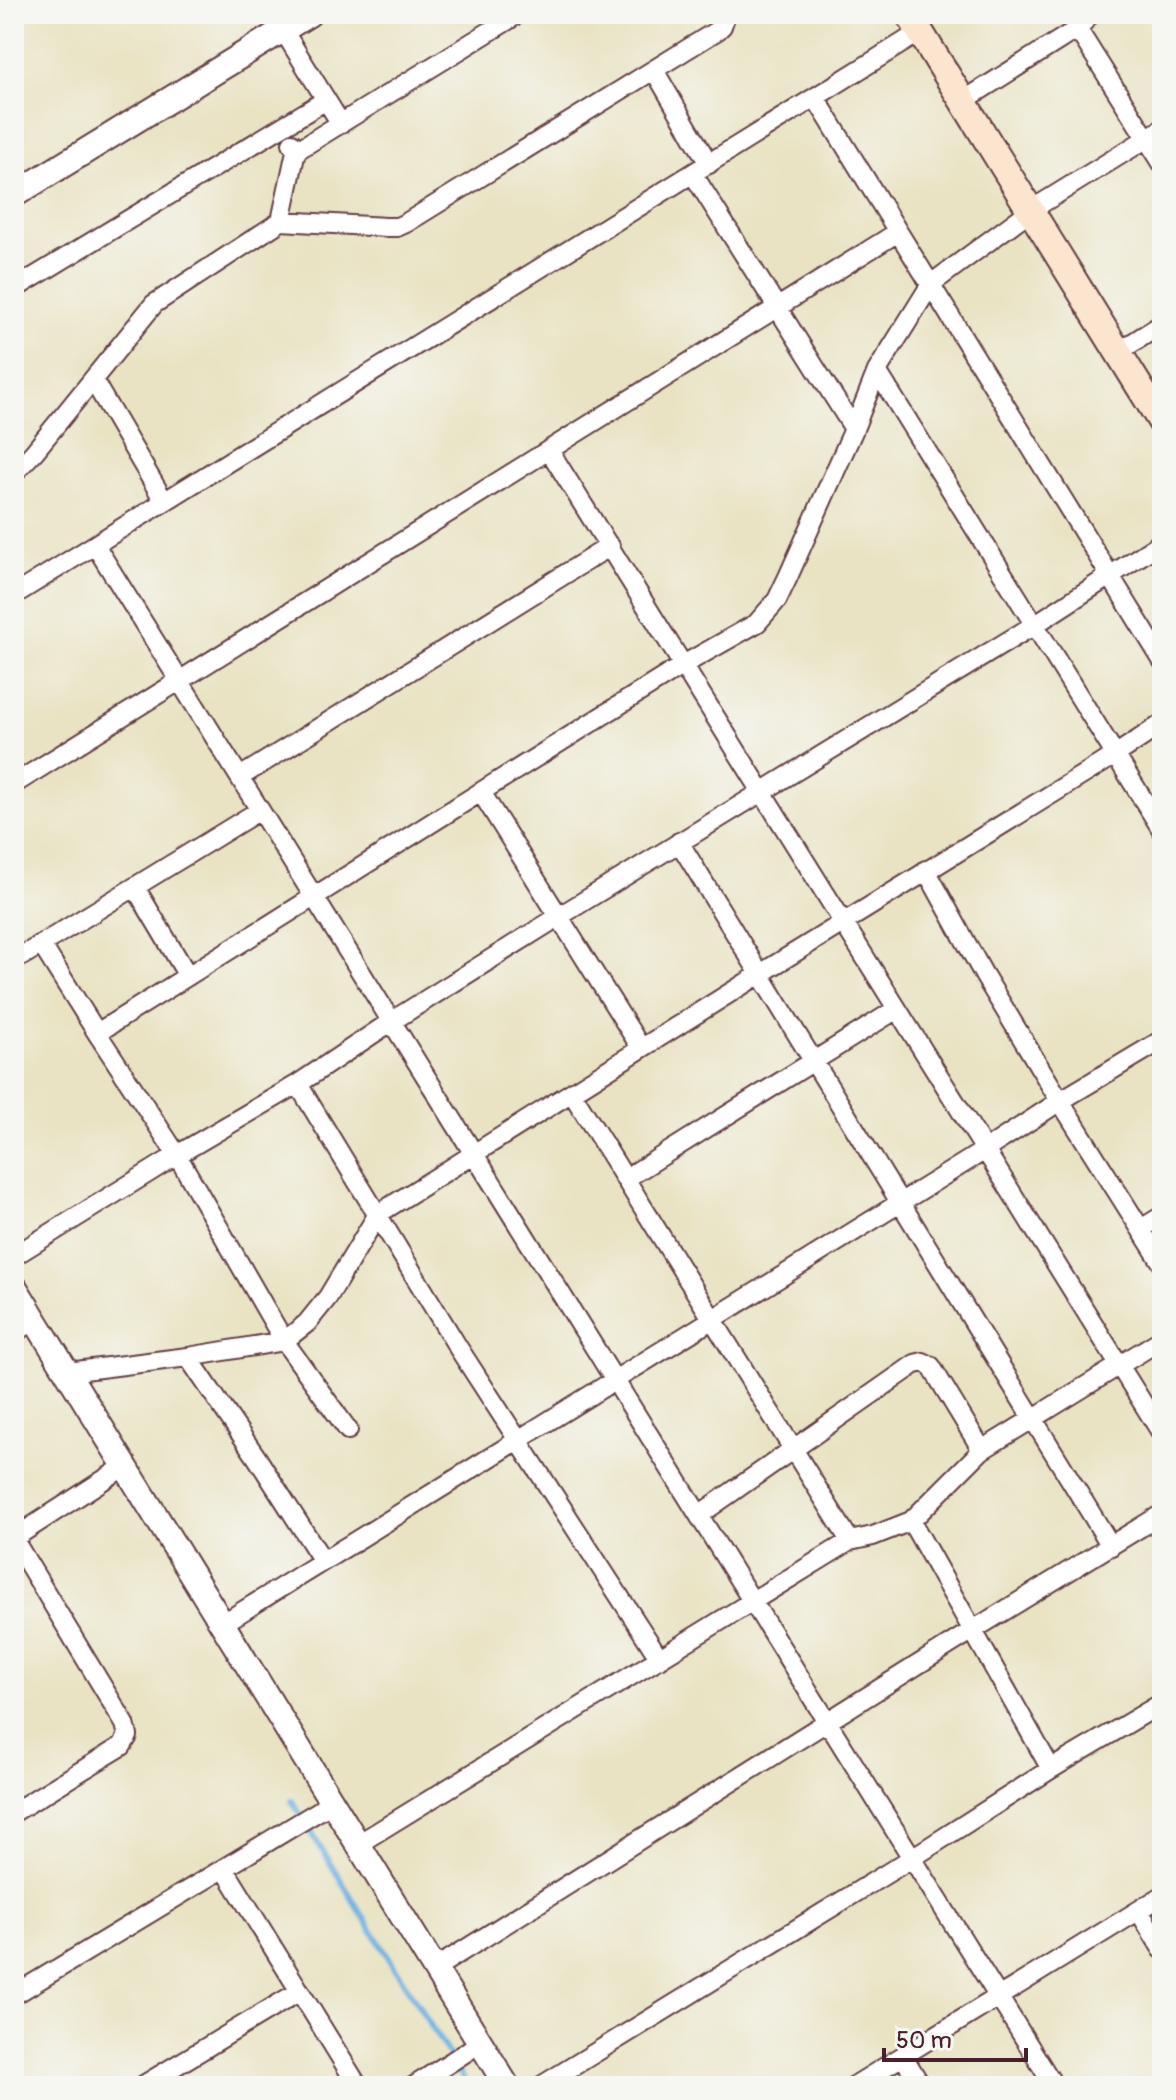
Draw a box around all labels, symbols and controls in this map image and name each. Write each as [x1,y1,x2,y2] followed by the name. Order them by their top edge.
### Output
[884,2012,1026,2062] scale bar
[896,2026,952,2055] text: 50 m

